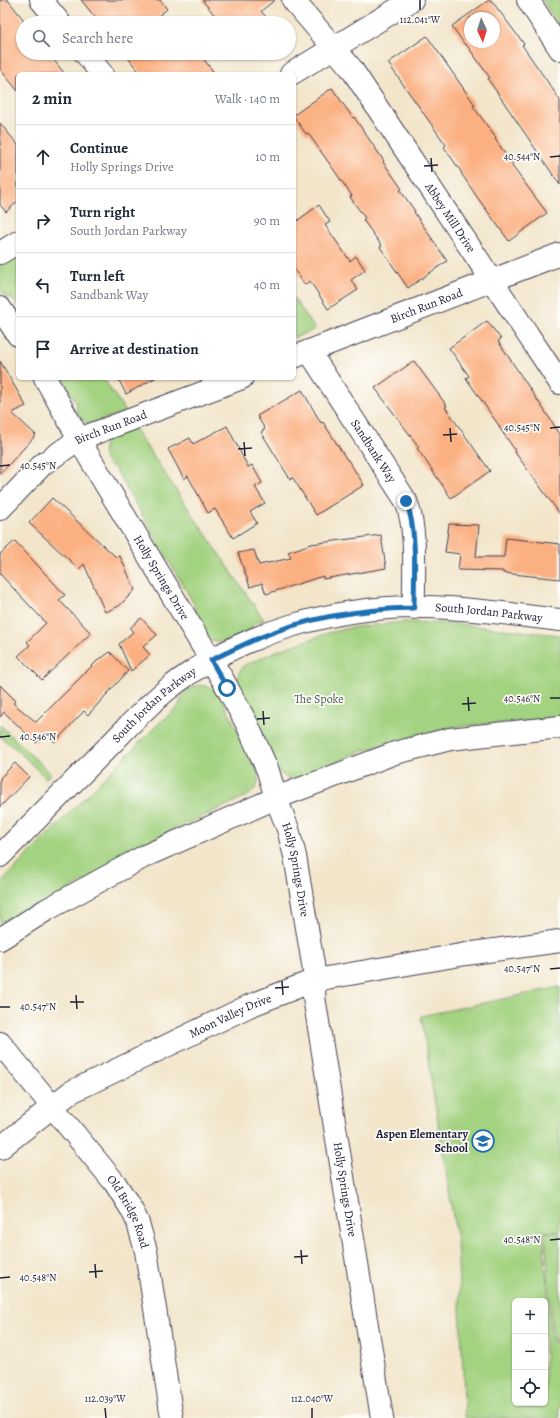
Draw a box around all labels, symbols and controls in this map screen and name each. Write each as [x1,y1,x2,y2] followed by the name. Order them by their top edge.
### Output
[464,12,500,48] north arrow
[400,13,441,26] text: 112.041°W
[16,16,296,60] search box
[30,27,52,49] icon: search
[62,28,133,48] text: Search here
[32,87,72,110] text: 2 min
[215,90,280,107] text: Walk · 140 m
[70,138,128,158] text: Continue
[32,146,54,168] icon: ahead
[255,148,280,165] text: 10 m
[504,150,540,163] text: 40.544°N
[70,158,174,175] text: Holly Springs Drive
[421,179,479,256] street label: Abbey Mill Drive
[70,202,135,222] text: Turn right
[32,210,54,232] icon: right
[254,212,280,229] text: 90 m
[70,222,187,239] text: South Jordan Parkway
[70,266,125,286] text: Turn left
[32,274,54,296] icon: left
[254,276,280,293] text: 40 m
[388,284,465,327] street label: Birch Run Road
[70,286,148,303] text: Sandbank Way
[32,338,54,360] icon: arrive
[70,339,199,359] text: Arrive at destination
[71,406,150,448] street label: Birch Run Road
[347,416,400,486] street label: Sandbank Way
[504,421,540,434] text: 40.545°N
[20,459,56,472] text: 40.545°N
[397,492,415,510] route end
[130,532,193,623] street label: Holly Springs Drive
[435,599,544,626] street label: South Jordan Parkway
[108,663,200,746] street label: South Jordan Parkway
[218,679,236,697] route start
[294,691,344,707] park label: The Spoke
[504,692,540,705] text: 40.546°N
[20,730,56,743] text: 40.546°N
[278,820,313,918] street label: Holly Springs Drive
[504,962,540,975] text: 40.547°N
[187,990,274,1042] street label: Moon Valley Drive
[20,1000,56,1013] text: 40.547°N
[375,1126,469,1156] place label: Aspen Elementary School
[470,1128,496,1154] school or university icon: Aspen Elementary School
[330,1141,361,1238] street label: Holly Springs Drive
[103,1171,153,1251] street label: Old Bridge Road
[504,1233,540,1246] text: 40.548°N
[20,1271,56,1284] text: 40.548°N
[512,1298,548,1406] map controls
[512,1298,548,1334] button: +
[512,1334,548,1370] button: −
[512,1370,548,1406] button: locate
[84,1392,126,1405] text: 112.039°W
[291,1392,334,1405] text: 112.040°W

